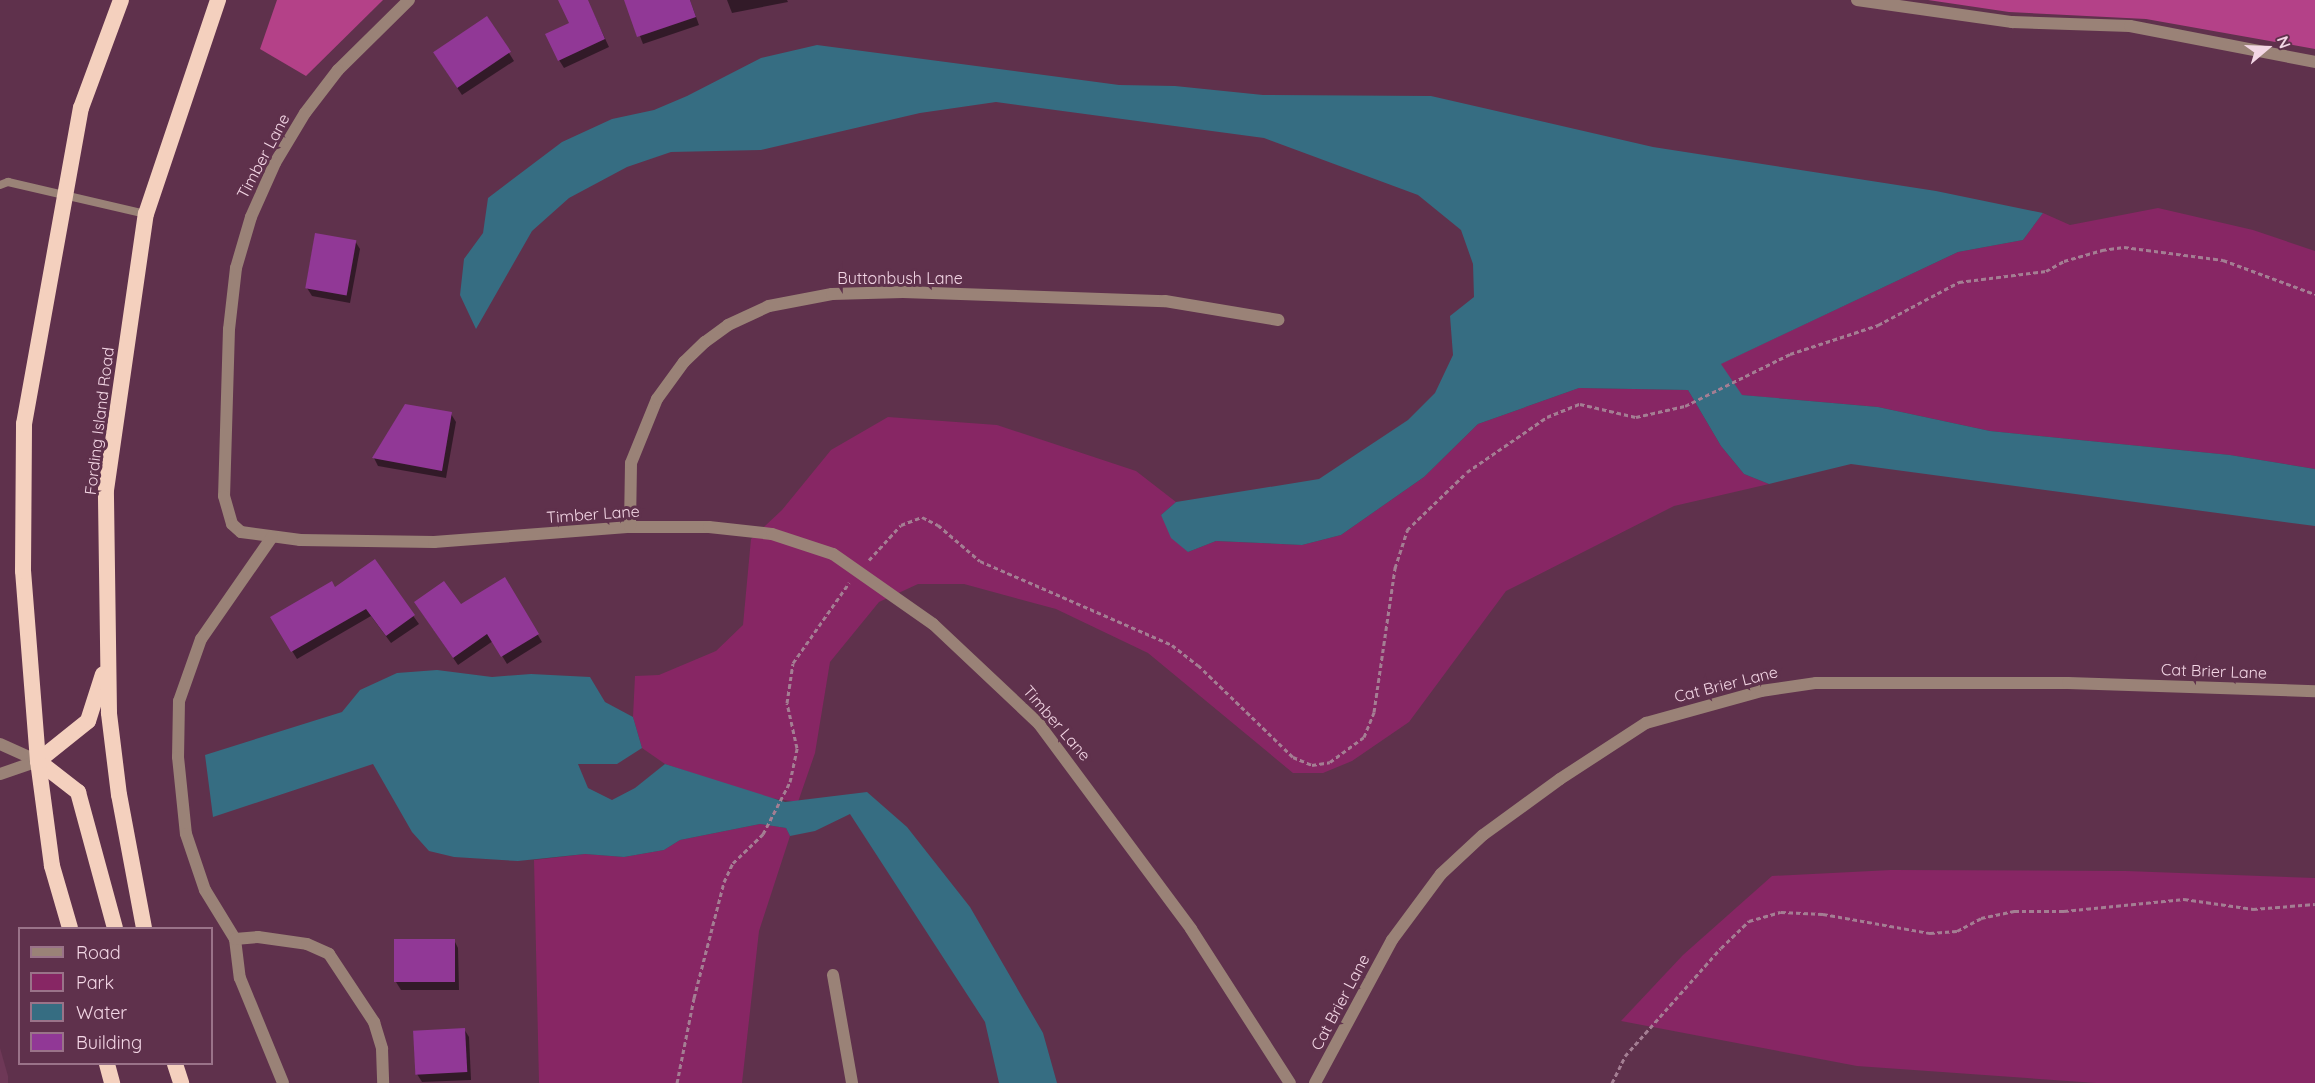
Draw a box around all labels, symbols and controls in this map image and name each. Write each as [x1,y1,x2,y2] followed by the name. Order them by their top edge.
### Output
[2237,18,2297,78] north arrow
[2273,33,2295,51] text: N
[233,110,293,202] street label: Timber Lane
[837,268,963,288] street label: Buttonbush Lane
[80,346,118,496] street label: Fording Island Road
[546,501,640,527] street label: Timber Lane
[2161,660,2267,682] street label: Cat Brier Lane
[1672,662,1780,706] street label: Cat Brier Lane
[1019,681,1095,765] street label: Timber Lane
[18,927,213,1065] legend
[76,941,121,964] text: Road
[1307,951,1373,1053] street label: Cat Brier Lane
[76,971,114,994] text: Park
[76,1001,127,1024] text: Water
[76,1031,142,1054] text: Building

